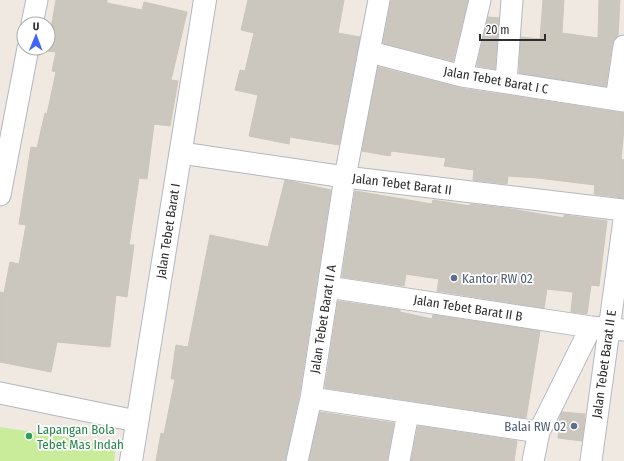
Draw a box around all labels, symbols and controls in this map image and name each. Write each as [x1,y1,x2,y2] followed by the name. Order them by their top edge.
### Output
[16,16,56,56] north arrow
[480,16,545,42] scale bar
[33,20,40,33] text: U
[486,23,510,37] text: 20 m
[442,63,550,97] street label: Jalan Tebet Barat I C
[352,170,452,198] street label: Jalan Tebet Barat II
[153,182,183,280] street label: Jalan Tebet Barat I
[307,263,339,374] street label: Jalan Tebet Barat II A
[462,271,533,286] place label: Kantor RW 02
[449,273,459,283] marker: Kantor RW 02
[412,292,524,324] street label: Jalan Tebet Barat II B
[589,309,619,419] street label: Jalan Tebet Barat II E
[504,419,566,434] place label: Balai RW 02
[569,421,579,431] marker: Balai RW 02
[37,422,124,452] place label: Lapangan Bola Tebet Mas Indah
[24,431,34,441] marker: Lapangan Bola Tebet Mas Indah

